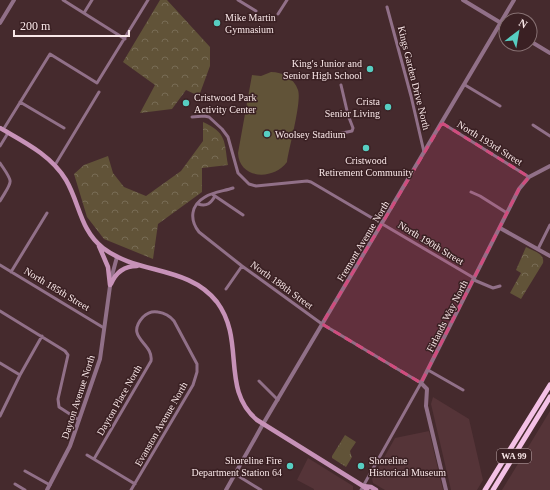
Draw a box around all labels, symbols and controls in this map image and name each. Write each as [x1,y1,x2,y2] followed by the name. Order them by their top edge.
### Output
[14,12,129,38] scale bar
[225,12,276,35] place label: Mike Martin Gymnasium
[498,12,538,52] north arrow
[517,16,530,31] text: N
[212,18,222,28] marker: Mike Martin Gymnasium
[20,19,51,33] text: 200 m
[396,25,432,131] street label: Kings Garden Drive North
[283,58,362,81] place label: King's Junior and Senior High School
[365,64,375,74] marker: King's Junior and Senior High School
[194,92,257,115] place label: Cristwood Park Activity Center
[325,96,381,119] place label: Crista Senior Living
[181,98,191,108] marker: Cristwood Park Activity Center
[383,102,393,112] marker: Crista Senior Living
[455,118,525,168] street label: North 193rd Street
[262,129,272,139] marker: Woolsey Stadium
[275,129,346,140] place label: Woolsey Stadium
[361,143,371,153] marker: Cristwood Retirement Community
[319,155,413,178] place label: Cristwood Retirement Community
[335,199,391,283] street label: Fremont Avenue North
[396,219,466,267] street label: North 190th Street
[249,259,316,311] street label: North 188th Street
[22,265,92,313] street label: North 185th Street
[424,278,470,354] street label: Firlands Way North
[59,354,97,440] street label: Dayton Avenue North
[94,363,144,437] street label: Dayton Place North
[132,380,190,468] street label: Evanston Avenue North
[497,449,531,463] road number: WA 99
[191,455,283,478] place label: Shoreline Fire Department Station 64
[369,455,446,478] place label: Shoreline Historical Museum
[285,461,295,471] marker: Shoreline Fire Department Station 64
[356,461,366,471] marker: Shoreline Historical Museum

